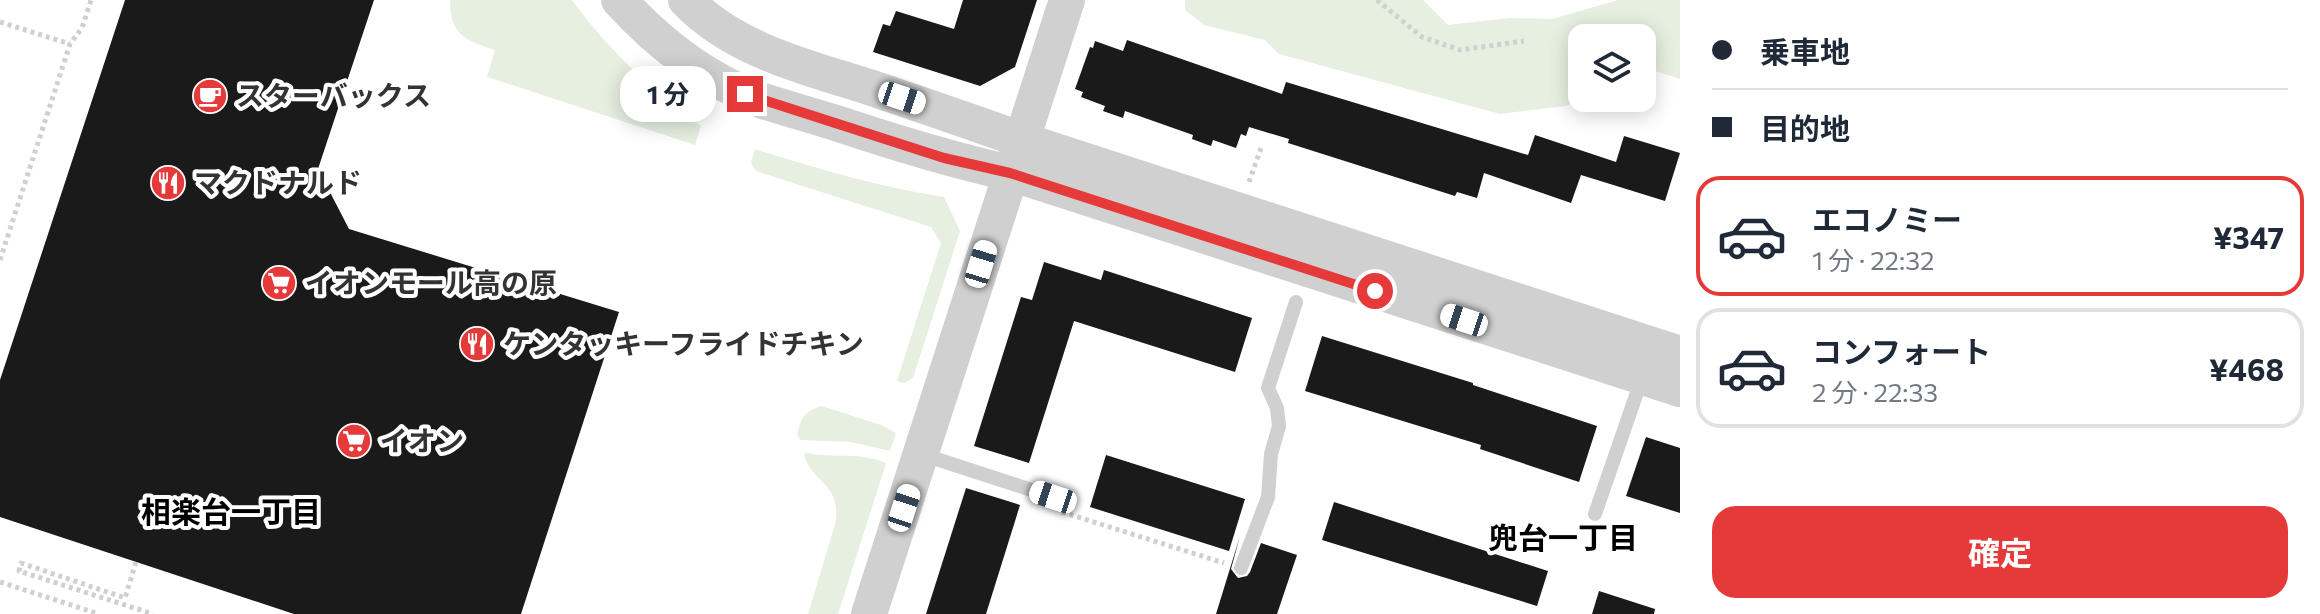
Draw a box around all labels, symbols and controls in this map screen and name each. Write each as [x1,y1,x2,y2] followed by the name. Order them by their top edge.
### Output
[1568,24,1656,112] map controls
[1568,24,1656,112] button: layers
[1760,32,1850,69] text: 乗車地
[621,66,717,122] callout: 1 分
[727,76,763,112] route end
[191,77,229,115] cafe icon: スターバックス
[236,78,431,112] place label: スターバックス
[647,78,689,109] text: 1 分
[875,79,929,117] car
[1760,109,1850,146] text: 目的地
[149,164,187,202] restaurant icon: マクドナルド
[194,165,362,199] place label: マクドナルド
[1716,200,1788,272] icon: car
[1812,200,1962,237] text: エコノミー
[2213,218,2284,255] text: ¥347
[963,238,999,290] car
[1812,244,1934,275] text: 1 分 · 22:32
[260,264,298,302] supermarket icon: イオンモール高の原
[305,265,557,299] place label: イオンモール高の原
[1357,273,1393,309] route start
[1437,301,1491,339] car
[458,325,496,363] restaurant icon: ケンタッキーフライドチキン
[503,326,864,360] place label: ケンタッキーフライドチキン
[1716,332,1788,404] icon: car
[1812,332,1991,369] text: コンフォート
[2209,350,2284,387] text: ¥468
[1812,376,1938,407] text: 2 分 · 22:33
[335,422,373,460] supermarket icon: イオン
[380,423,464,457] place label: イオン
[1026,478,1080,516] car
[885,481,923,535] car
[141,492,321,529] district label: 相楽台一丁目
[1712,506,2288,598] button: 確定
[1488,518,1638,555] district label: 兜台一丁目

